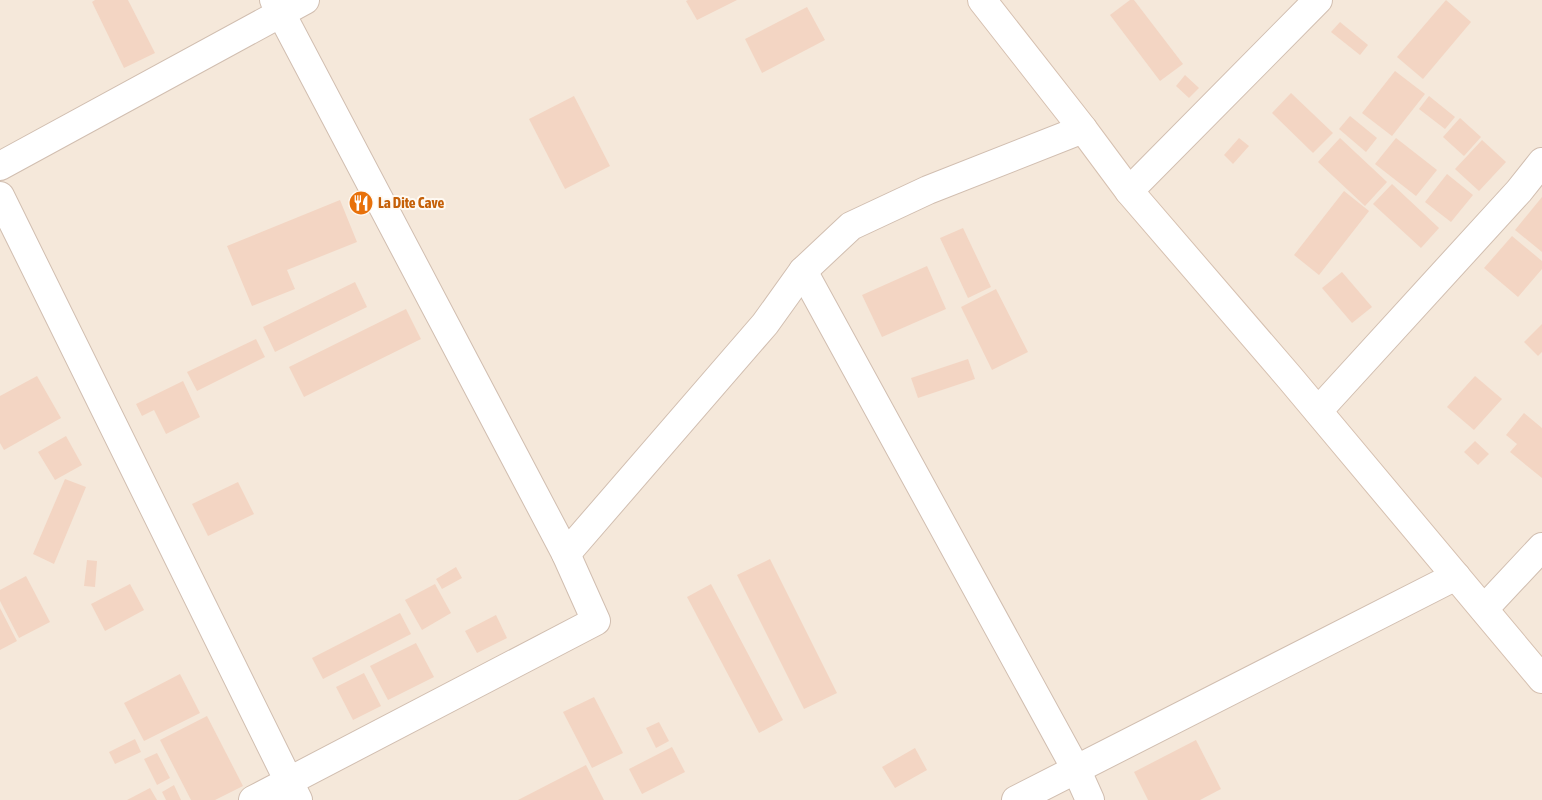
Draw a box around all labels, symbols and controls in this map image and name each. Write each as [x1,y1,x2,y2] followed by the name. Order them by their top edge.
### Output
[348,190,374,216] restaurant icon: La Dite Cave
[378,194,444,211] place label: La Dite Cave

